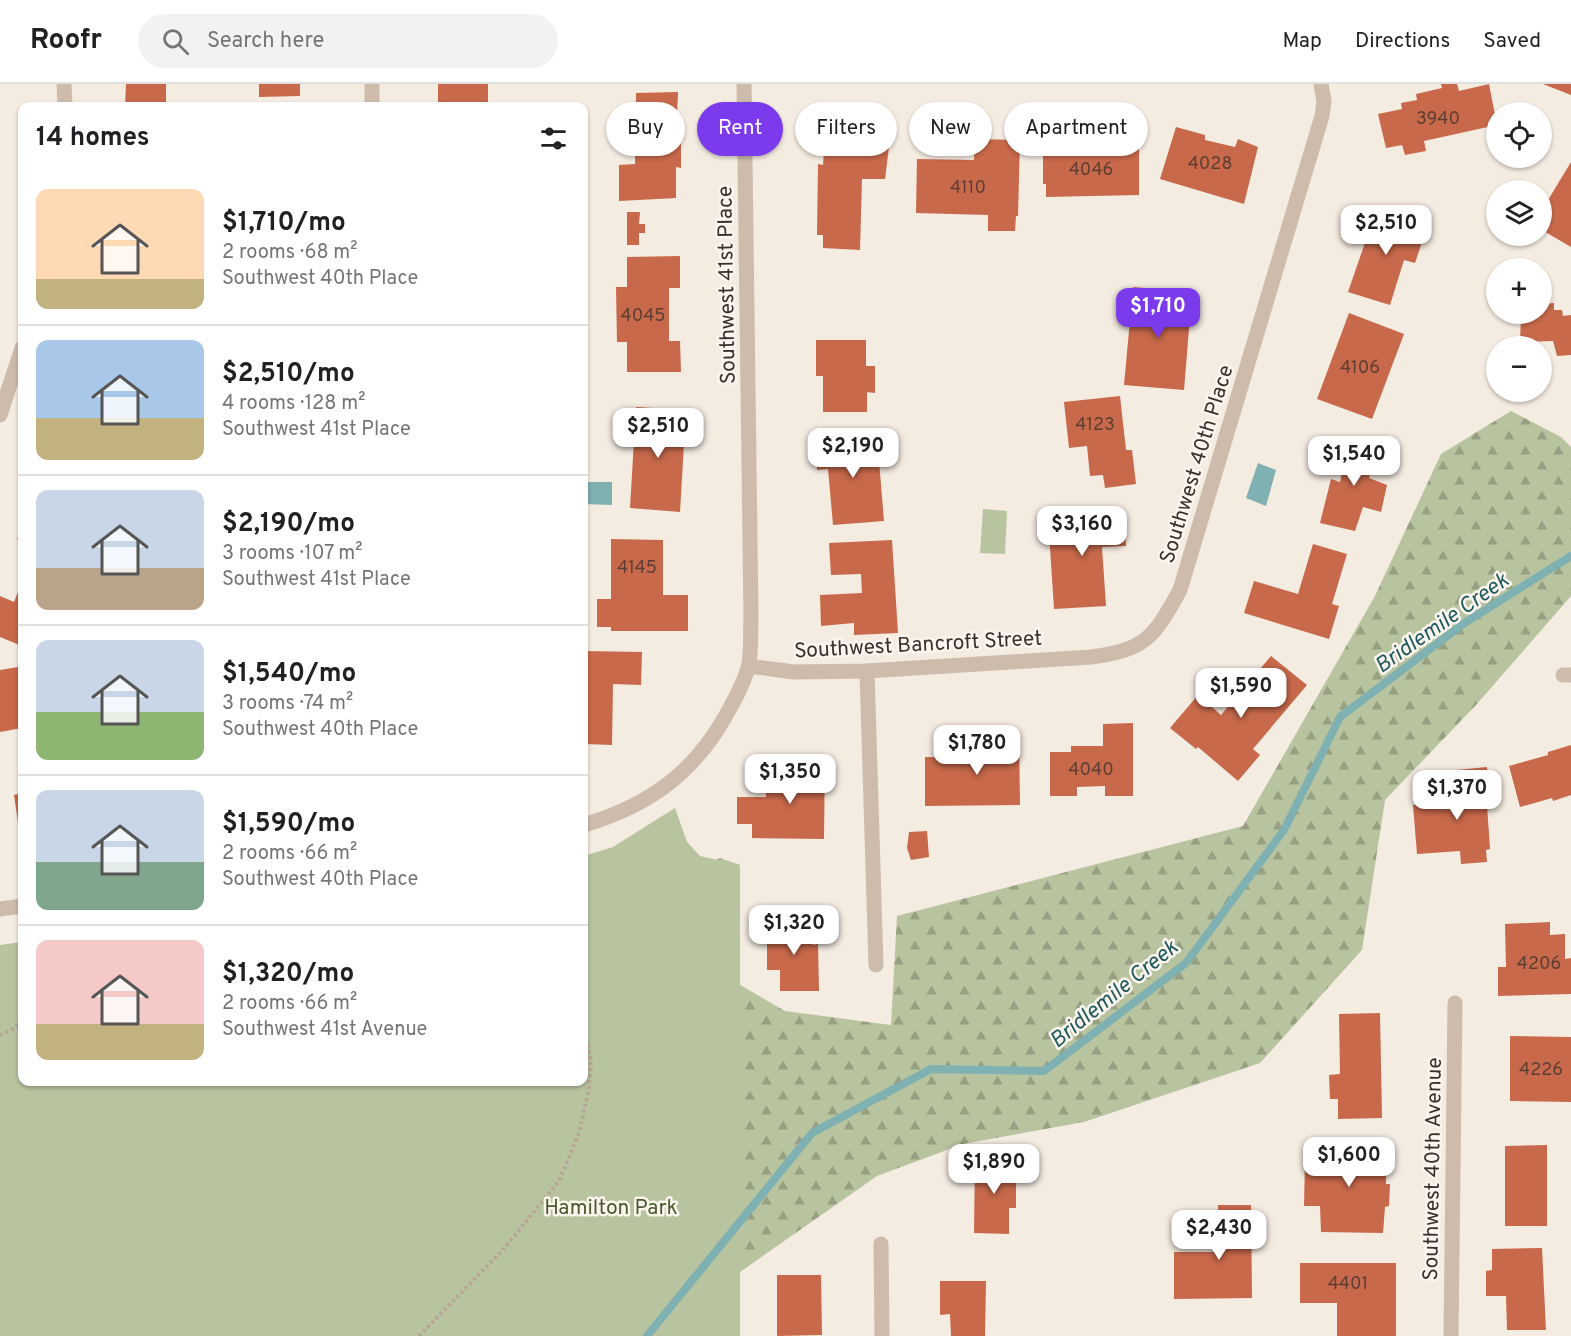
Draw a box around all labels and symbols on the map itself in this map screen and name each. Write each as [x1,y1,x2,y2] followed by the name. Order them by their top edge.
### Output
[1416,108,1460,131] house number: 3940
[1188,153,1232,176] house number: 4028
[1069,159,1113,182] house number: 4046
[950,177,986,200] house number: 4110
[712,186,743,384] street label: Southwest 41st Place
[1337,205,1435,256] pin: $2,510
[1109,288,1207,339] pin: $1,710
[620,305,666,328] house number: 4045
[1340,357,1380,380] house number: 4106
[1154,362,1240,567] street label: Southwest 40th Place
[609,408,707,459] pin: $2,510
[1075,414,1115,437] house number: 4123
[804,428,902,479] pin: $2,190
[1305,436,1403,487] pin: $1,540
[1033,506,1131,557] pin: $3,160
[617,557,657,580] house number: 4145
[1370,567,1515,680] water label: Bridlemile Creek
[793,626,1043,665] street label: Southwest Bancroft Street
[1192,668,1290,719] pin: $1,590
[928,725,1026,776] pin: $1,780
[741,754,839,805] pin: $1,350
[1068,759,1114,782] house number: 4040
[1408,770,1506,821] pin: $1,370
[745,905,843,956] pin: $1,320
[1045,934,1185,1055] water label: Bridlemile Creek
[1517,953,1561,976] house number: 4206
[1418,1057,1449,1281] street label: Southwest 40th Avenue
[1519,1059,1563,1082] house number: 4226
[1300,1137,1398,1188] pin: $1,600
[945,1144,1043,1195] pin: $1,890
[544,1195,678,1222] park label: Hamilton Park
[1170,1210,1268,1261] pin: $2,430
[1328,1273,1368,1296] house number: 4401

